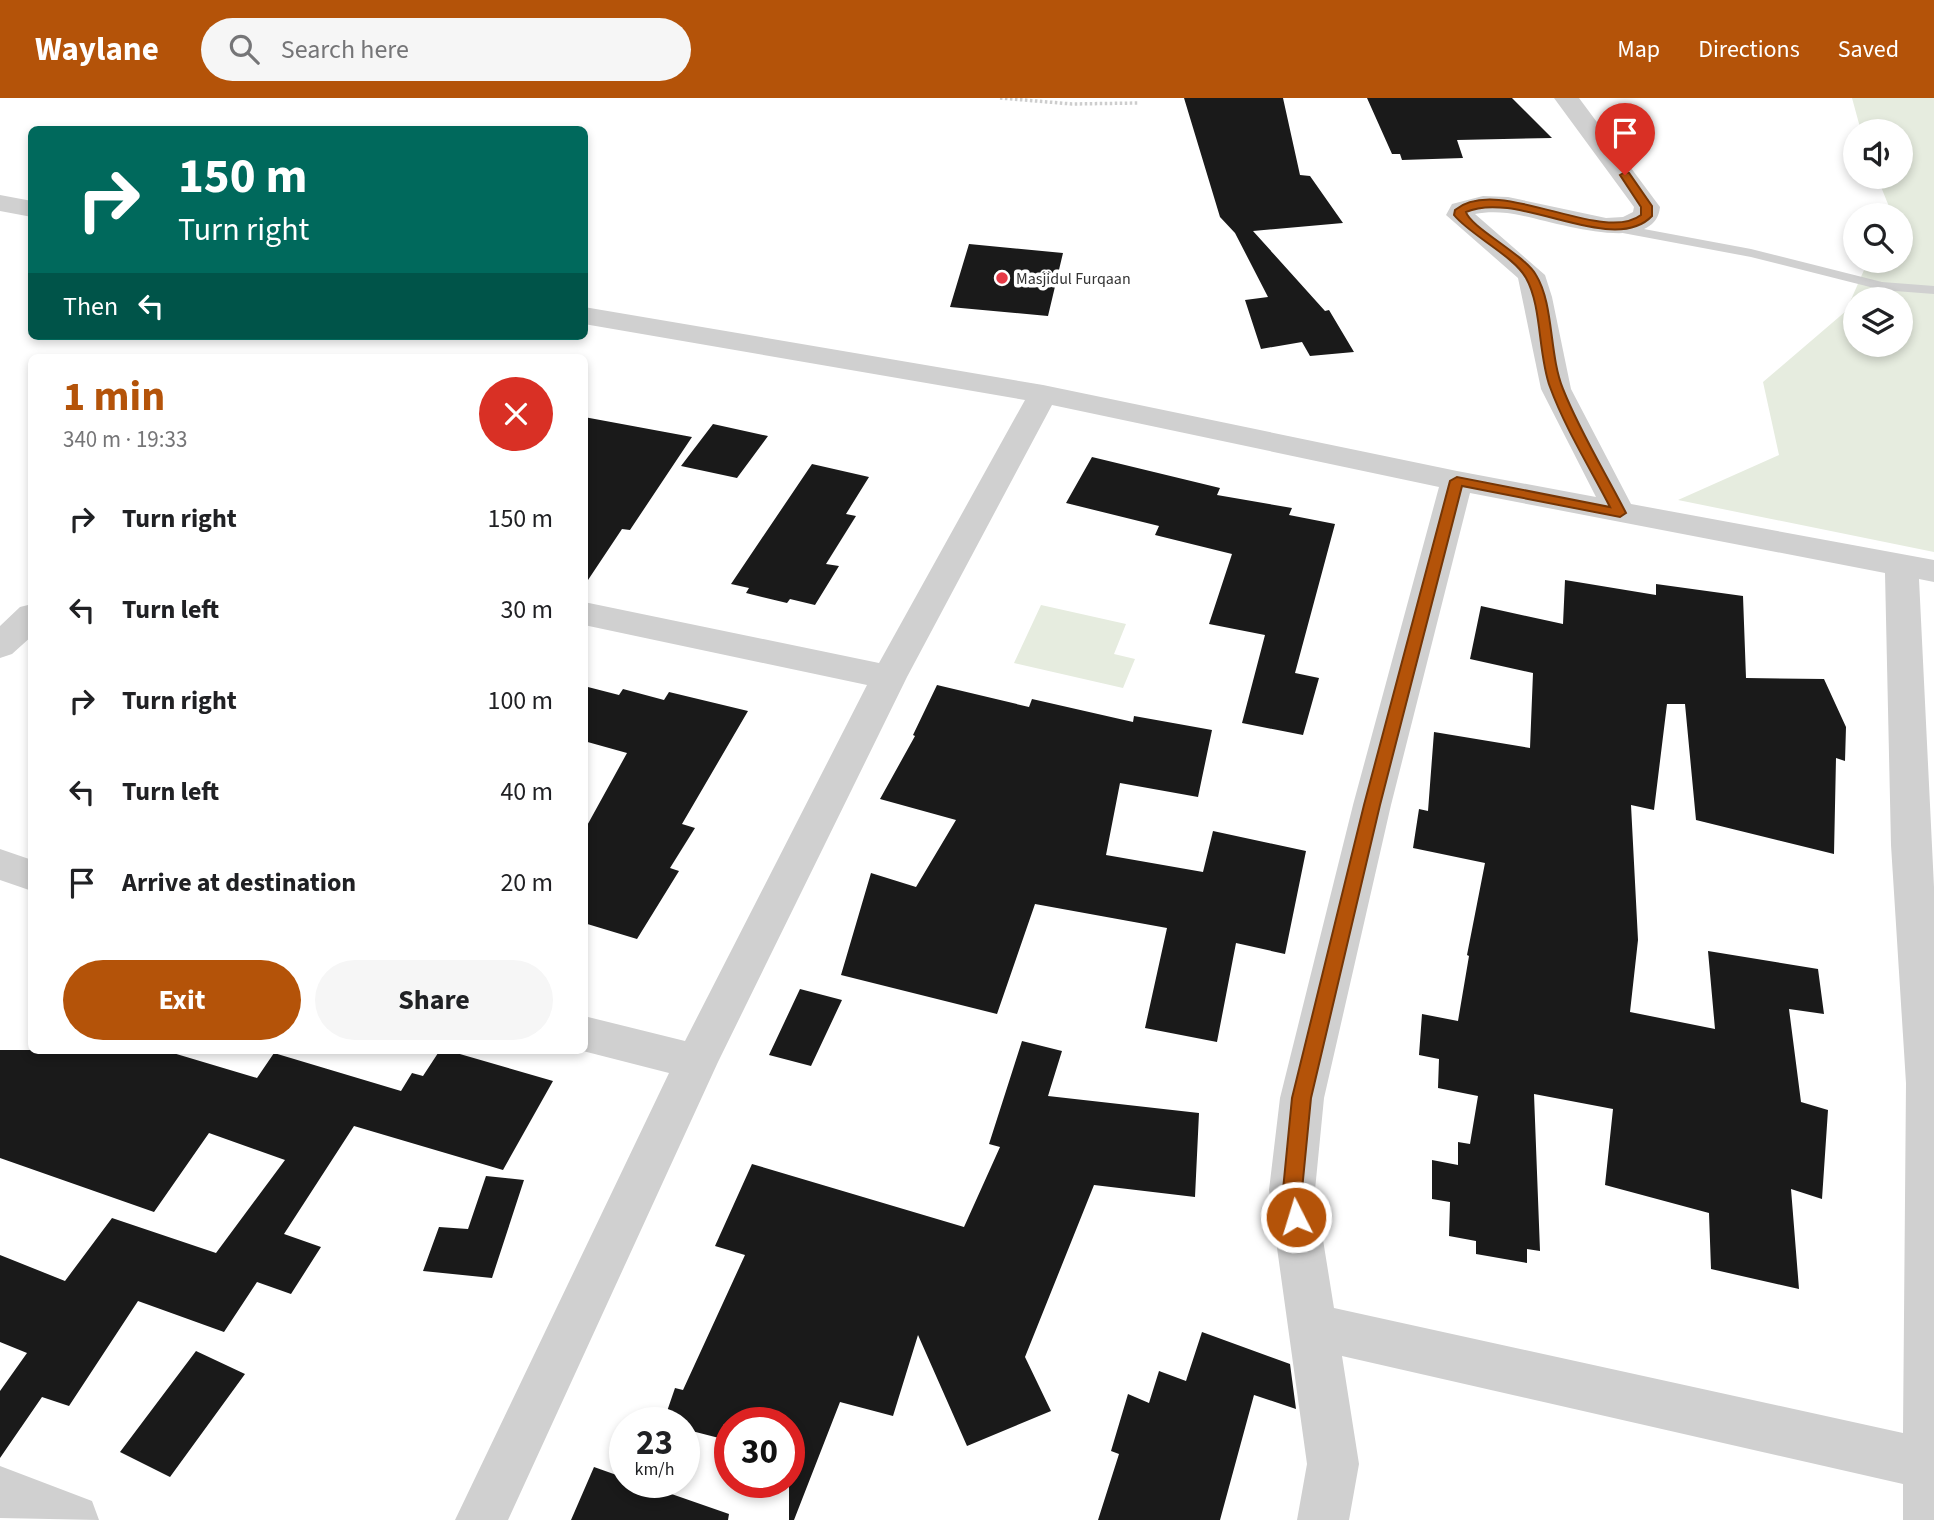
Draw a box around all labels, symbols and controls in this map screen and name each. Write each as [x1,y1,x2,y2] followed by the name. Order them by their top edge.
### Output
[201,18,691,81] search box
[35,26,159,73] text: Waylane
[225,30,263,68] icon: search
[281,31,409,68] text: Search here
[1617,32,1660,67] text: Map
[1698,32,1800,67] text: Directions
[1838,32,1899,67] text: Saved
[1595,103,1655,175] pin
[1606,114,1644,152] icon: arrive
[1843,119,1913,357] map controls
[1843,119,1913,189] button: sound
[178,142,307,212] text: 150 m
[63,154,154,245] icon: right
[1843,203,1913,273] button: search
[178,207,309,253] text: Turn right
[1016,268,1131,290] place label: Masjidul Furqaan
[994,270,1010,286] marker: Masjidul Furqaan
[132,287,170,325] icon: left
[1843,287,1913,357] button: layers
[63,288,118,325] text: Then
[63,367,165,427] text: 1 min
[479,377,553,451] button: close
[63,423,187,456] text: 340 m · 19:33
[63,500,101,538] icon: right
[122,500,237,537] text: Turn right
[487,500,553,537] text: 150 m
[63,591,101,629] icon: left
[122,591,219,628] text: Turn left
[500,591,553,628] text: 30 m
[63,682,101,720] icon: right
[122,682,237,719] text: Turn right
[487,682,553,719] text: 100 m
[63,773,101,811] icon: left
[122,773,219,810] text: Turn left
[500,773,553,810] text: 40 m
[63,864,101,902] icon: arrive
[122,864,356,901] text: Arrive at destination
[500,864,553,901] text: 20 m
[63,960,301,1040] button: Exit
[315,960,553,1040] button: Share
[1259,1180,1333,1254] position arrow
[714,1407,805,1498] speed limit sign: 30
[636,1418,673,1468] text: 23
[635,1457,674,1482] text: km/h

